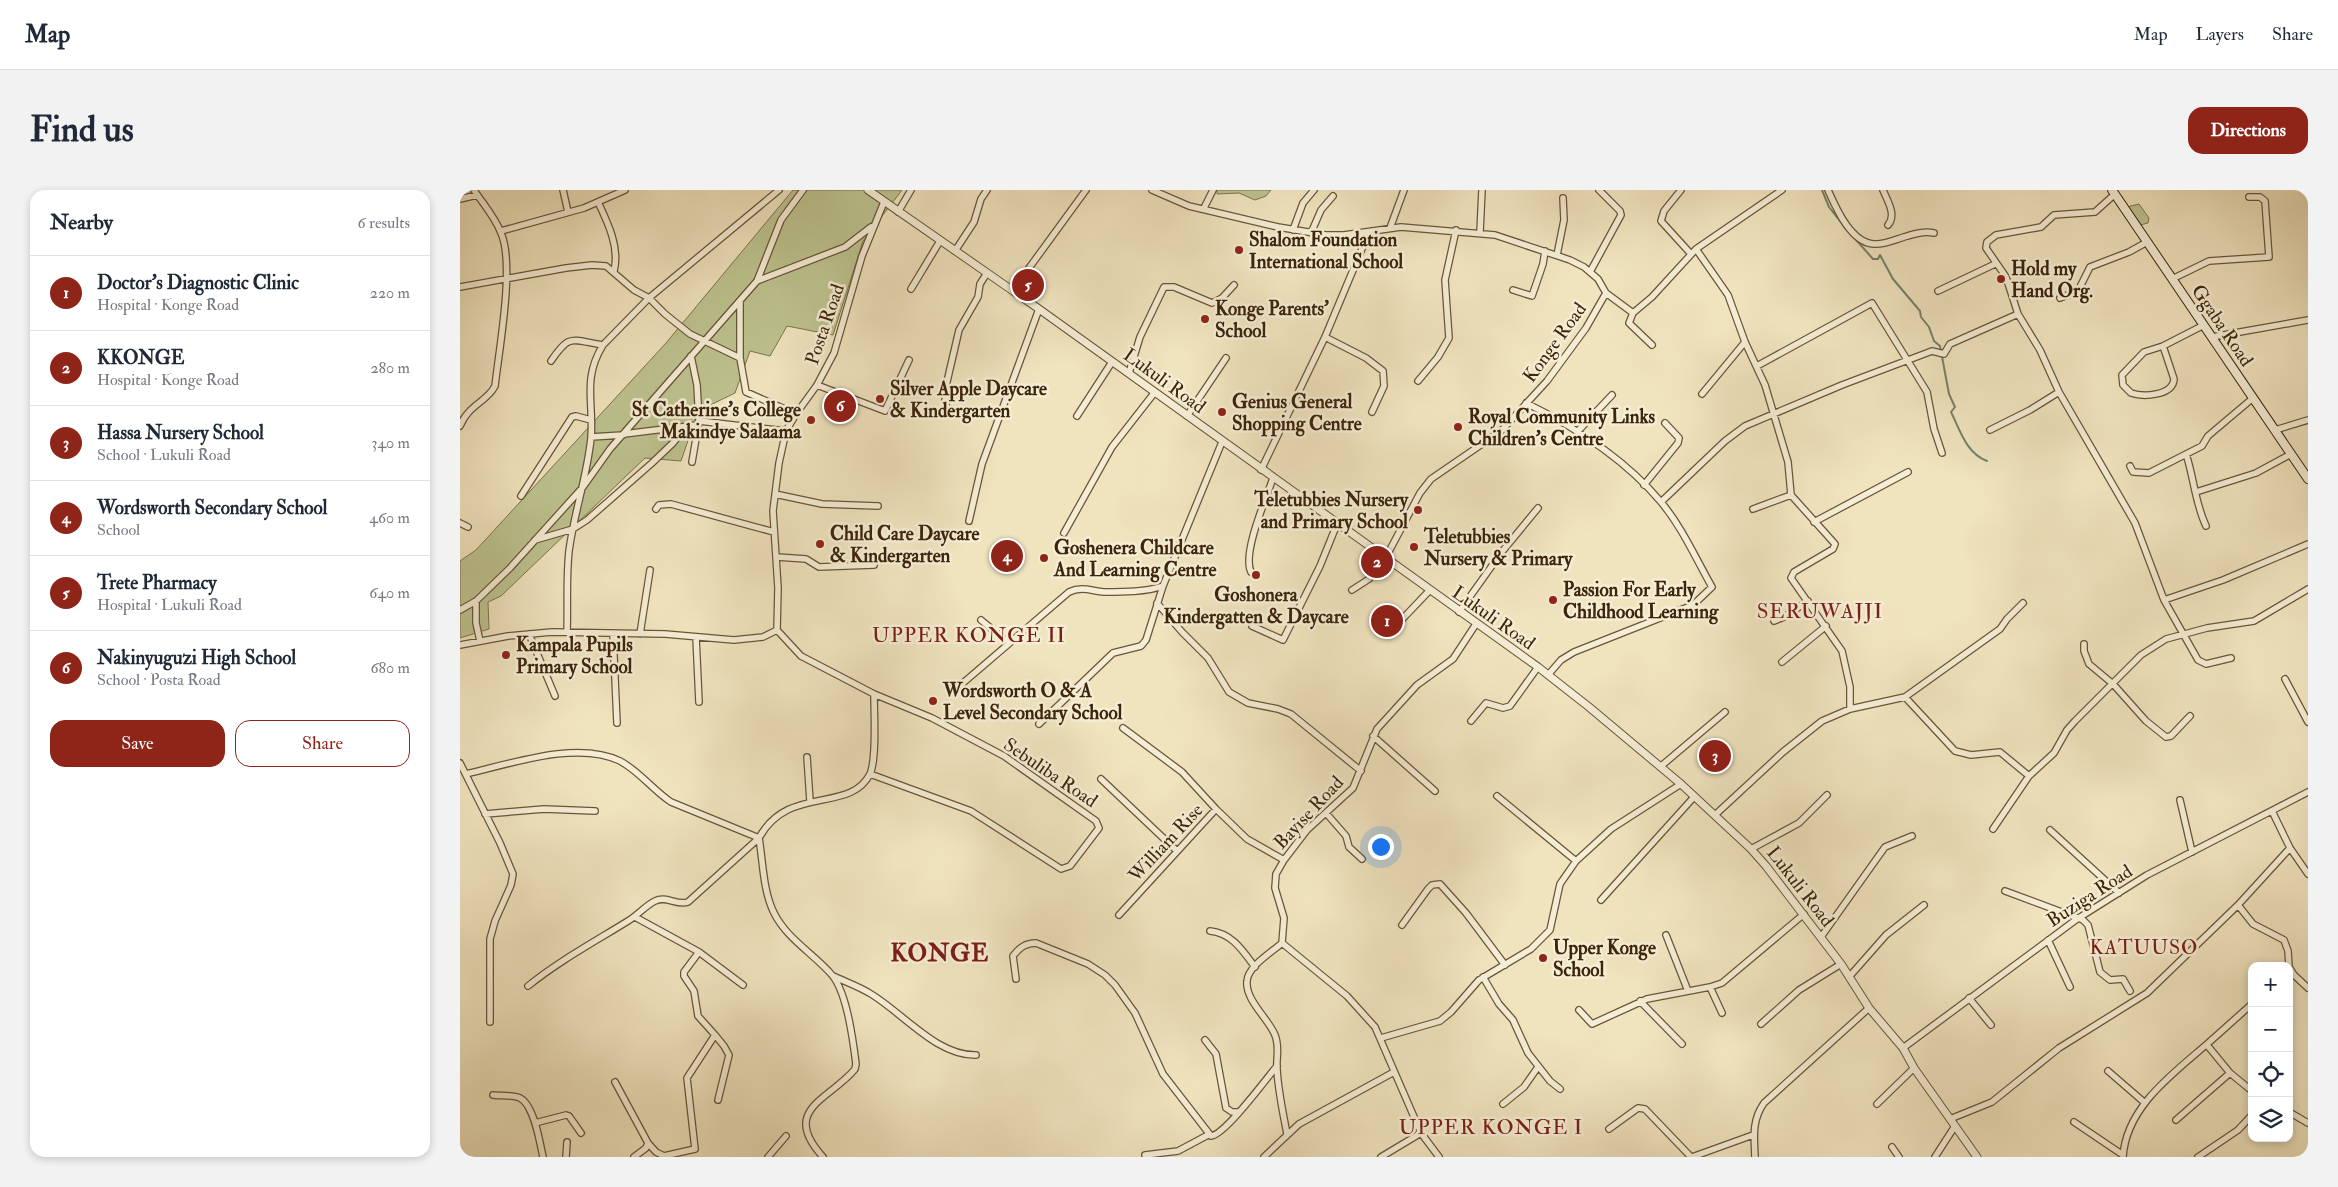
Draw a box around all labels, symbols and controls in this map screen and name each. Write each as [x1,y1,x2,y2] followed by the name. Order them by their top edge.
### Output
[25,19,70,50] text: Map
[2134,23,2168,46] text: Map
[2196,23,2244,46] text: Layers
[2272,23,2313,46] text: Share
[2188,107,2308,154] button: Directions
[30,108,134,152] text: Find us
[50,209,113,236] text: Nearby
[358,213,410,233] text: 6 results
[1249,228,1403,274] place label: Shalom Foundation International School
[1233,244,1245,256] marker: Shalom Foundation International School
[2011,257,2093,304] place label: Hold my Hand Org.
[1012,266,1044,304] pin: 5
[97,271,299,295] text: Doctor's Diagnostic Clinic
[1995,273,2007,285] marker: Hold my Hand Org.
[800,280,850,368] street label: Posta Road
[2186,280,2259,372] street label: Ggaba Road
[63,283,69,303] text: 1
[370,283,410,303] text: 220 m
[97,295,239,315] text: Hospital · Konge Road
[1215,297,1329,343] place label: Konge Parents' School
[1518,297,1592,387] street label: Konge Road
[1199,313,1211,325] marker: Konge Parents' School
[1119,343,1211,419] street label: Lukuli Road
[97,346,185,370] text: KKONGE
[62,358,70,378] text: 2
[370,358,410,378] text: 280 m
[97,370,239,390] text: Hospital · Konge Road
[890,377,1047,424] place label: Silver Apple Daycare & Kindergarten
[824,387,856,425] pin: 6
[1232,390,1362,437] place label: Genius General Shopping Centre
[874,393,886,405] marker: Silver Apple Daycare & Kindergarten
[632,398,802,445] place label: St Catherine's College Makindye Salaama
[1468,405,1655,451] place label: Royal Community Links Children's Centre
[1216,406,1228,418] marker: Genius General Shopping Centre
[805,414,817,426] marker: St Catherine's College Makindye Salaama
[97,421,264,445] text: Hassa Nursery School
[1452,421,1464,433] marker: Royal Community Links Children's Centre
[63,433,69,453] text: 3
[371,433,410,453] text: 340 m
[97,445,231,465] text: School · Lukuli Road
[1253,488,1409,535] place label: Teletubbies Nursery and Primary School
[97,496,327,520] text: Wordsworth Secondary School
[1412,504,1424,516] marker: Teletubbies Nursery and Primary School
[62,508,70,528] text: 4
[369,508,410,528] text: 460 m
[97,520,140,540] text: School
[830,522,979,569] place label: Child Care Daycare & Kindergarten
[1423,525,1573,572] place label: Teletubbies Nursery & Primary
[1053,536,1216,583] place label: Goshenera Childcare And Learning Centre
[991,537,1023,575] pin: 4
[814,538,826,550] marker: Child Care Daycare & Kindergarten
[1408,541,1420,553] marker: Teletubbies Nursery & Primary
[1361,543,1393,581] pin: 2
[1038,552,1050,564] marker: Goshenera Childcare And Learning Centre
[1250,569,1262,581] marker: Goshonera Kindergatten & Daycare
[97,571,217,595] text: Trete Pharmacy
[1563,578,1719,625] place label: Passion For Early Childhood Learning
[1447,580,1540,656] street label: Lukuli Road
[62,583,70,603] text: 5
[369,583,410,603] text: 640 m
[1163,583,1349,630] place label: Goshonera Kindergatten & Daycare
[1547,594,1559,606] marker: Passion For Early Childhood Learning
[97,595,242,615] text: Hospital · Lukuli Road
[1757,598,1883,625] district label: SERUWAJJI
[1371,602,1403,640] pin: 1
[872,622,1066,649] district label: UPPER KONGE II
[516,633,633,680] place label: Kampala Pupils Primary School
[97,646,296,670] text: Nakinyuguzi High School
[500,649,512,661] marker: Kampala Pupils Primary School
[62,658,70,678] text: 6
[370,658,410,678] text: 680 m
[97,670,221,690] text: School · Posta Road
[942,679,1123,726] place label: Wordsworth O & A Level Secondary School
[927,695,939,707] marker: Wordsworth O & A Level Secondary School
[50,720,225,767] button: Save
[235,720,410,767] button: Share
[999,733,1103,813] street label: Sebuliba Road
[1699,737,1731,775] pin: 3
[1269,771,1349,854] street label: Bayise Road
[1123,798,1208,888] street label: William Rise
[1368,834,1394,860] your location
[1761,841,1840,932] street label: Lukuli Road
[2042,859,2137,932] street label: Buziga Road
[2090,935,2198,960] district label: KATUUSO
[1553,936,1656,982] place label: Upper Konge School
[891,938,989,969] district label: KONGE
[1537,952,1549,964] marker: Upper Konge School
[2248,962,2293,1142] map controls
[2248,962,2293,1007] button: +
[2248,1007,2293,1052] button: −
[2248,1052,2293,1097] button: locate
[2248,1097,2293,1142] button: layers
[1399,1114,1583,1141] district label: UPPER KONGE I

